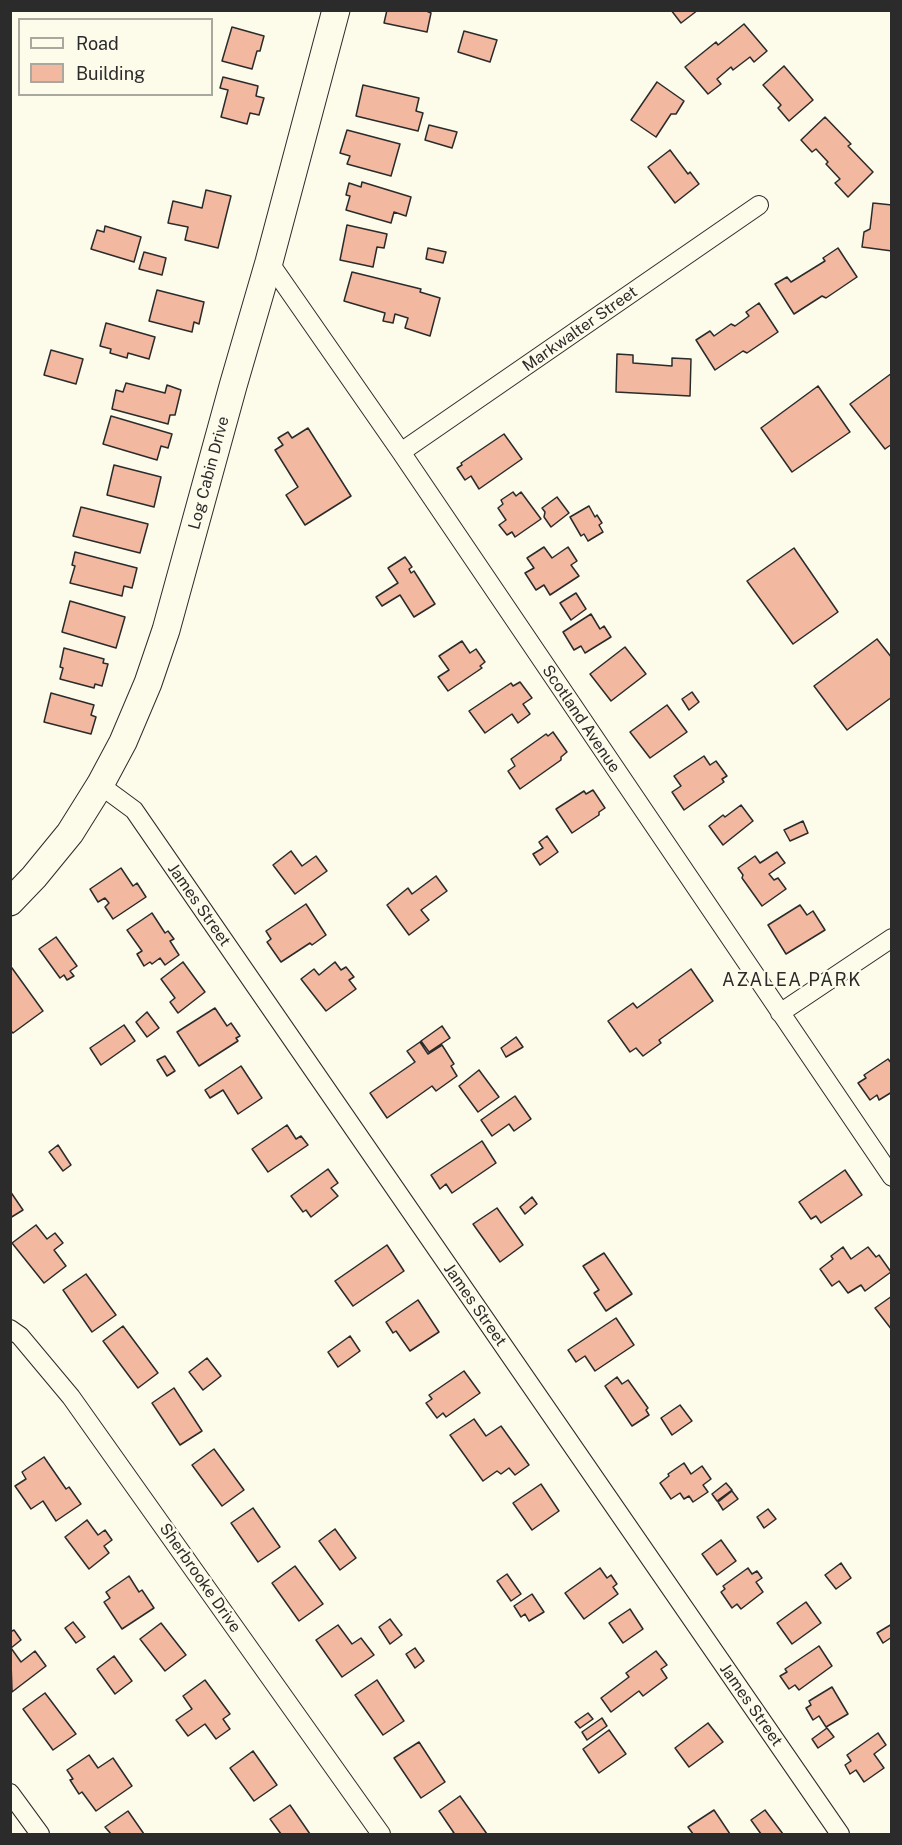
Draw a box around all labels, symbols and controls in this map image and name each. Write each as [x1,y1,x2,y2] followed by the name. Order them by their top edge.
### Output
[18,18,213,96] legend
[76,33,119,54] text: Road
[76,63,145,84] text: Building
[519,282,641,376] street label: Markwalter Street
[185,414,233,532] street label: Log Cabin Drive
[538,662,624,776] street label: Scotland Avenue
[163,860,235,950] street label: James Street
[722,969,862,991] district label: AZALEA PARK
[439,1260,511,1350] street label: James Street
[155,1520,245,1636] street label: Sherbrooke Drive
[715,1660,787,1750] street label: James Street

